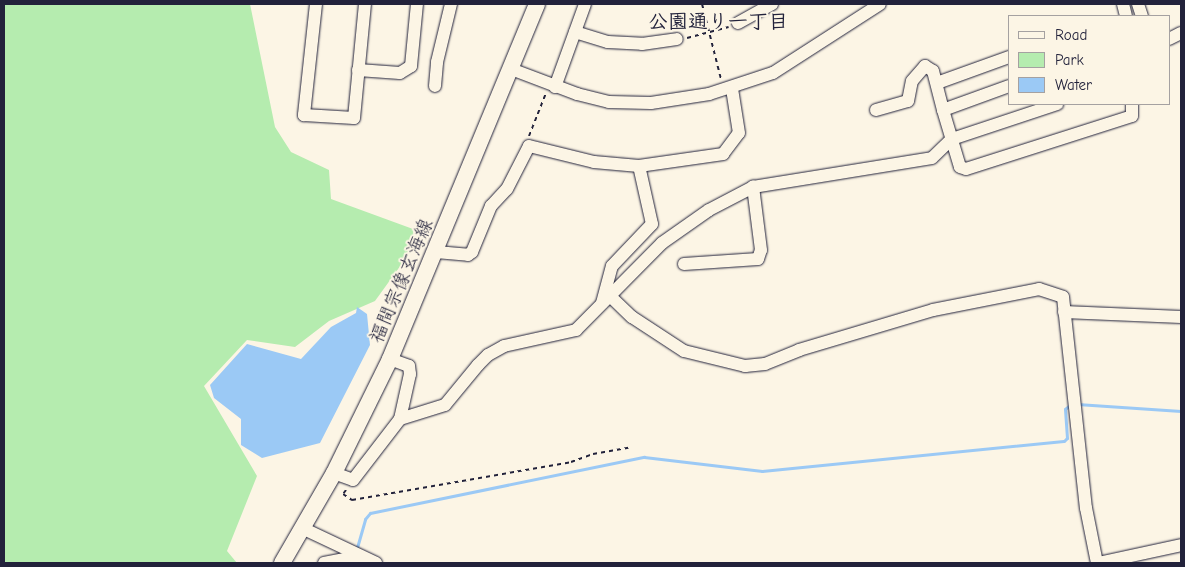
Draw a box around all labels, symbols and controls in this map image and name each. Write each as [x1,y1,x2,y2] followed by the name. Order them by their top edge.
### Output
[648,9,788,33] district label: 公園通り一丁目
[1008,15,1170,105] legend
[1055,26,1087,44] text: Road
[1055,51,1084,69] text: Park
[1055,76,1092,94] text: Water
[366,215,438,347] street label: 福間宗像玄海線

